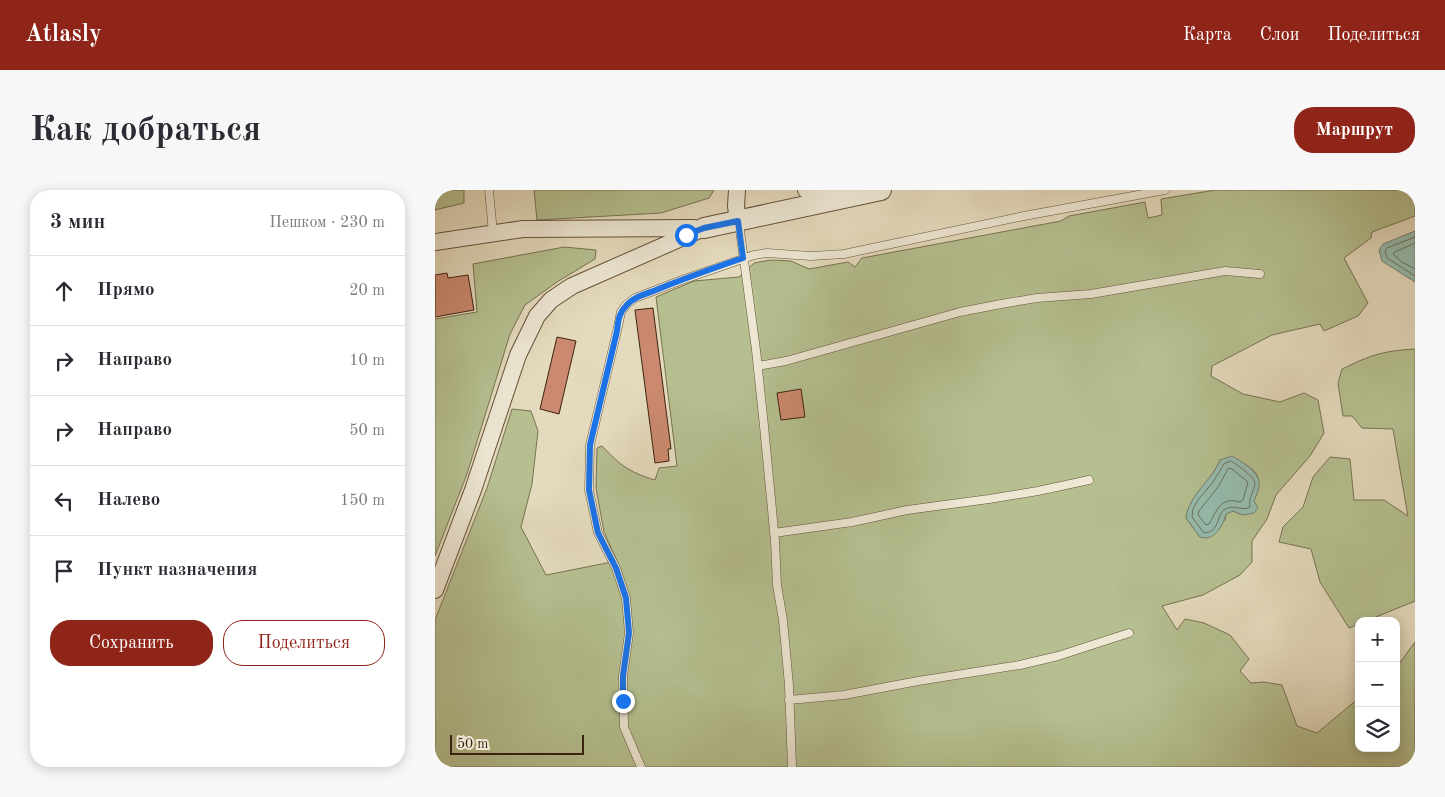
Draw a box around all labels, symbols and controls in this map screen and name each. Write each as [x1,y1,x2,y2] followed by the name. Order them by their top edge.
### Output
[25,23,102,47] text: Atlasly
[1183,26,1232,44] text: Карта
[1260,26,1299,44] text: Слои
[1327,26,1420,44] text: Поделиться
[1294,107,1415,153] button: Маршрут
[30,113,261,148] text: Как добраться
[50,212,105,233] text: 3 мин
[269,215,385,231] text: Пешком · 230 m
[675,224,698,247] route start
[50,277,78,305] icon: ahead
[97,281,155,300] text: Прямо
[349,283,385,299] text: 20 m
[50,347,78,375] icon: right
[97,351,172,370] text: Направо
[349,353,385,369] text: 10 m
[50,417,78,445] icon: right
[97,421,172,440] text: Направо
[349,423,385,439] text: 50 m
[50,487,78,515] icon: left
[97,491,160,510] text: Налево
[340,493,385,509] text: 150 m
[50,557,78,585] icon: arrive
[97,561,257,580] text: Пункт назначения
[1355,617,1400,752] map controls
[1355,617,1400,662] button: +
[50,620,213,666] button: Сохранить
[223,620,385,666] button: Поделиться
[1355,662,1400,707] button: −
[612,690,635,713] route end
[1355,707,1400,752] button: layers
[450,732,584,755] scale bar
[457,737,488,751] text: 50 m

